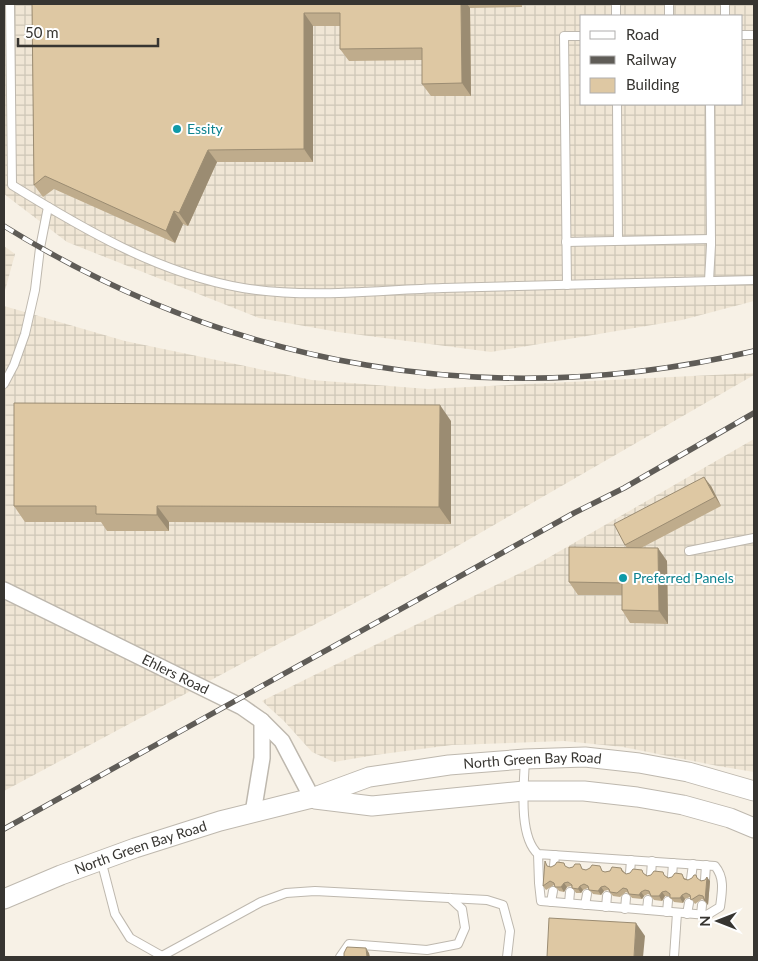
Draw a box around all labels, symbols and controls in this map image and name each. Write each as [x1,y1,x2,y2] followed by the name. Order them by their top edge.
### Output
[18,15,158,47] scale bar
[580,15,743,105] legend
[25,23,59,41] text: 50 m
[626,25,659,43] text: Road
[626,50,677,68] text: Railway
[626,75,679,93] text: Building
[187,120,223,137] place label: Essity
[171,123,183,135] marker: Essity
[633,569,734,586] place label: Preferred Panels
[617,572,629,584] marker: Preferred Panels
[139,650,212,697] street label: Ehlers Road
[463,748,603,772] street label: North Green Bay Road
[72,817,209,877] street label: North Green Bay Road
[693,896,743,946] north arrow
[696,916,713,926] text: N

